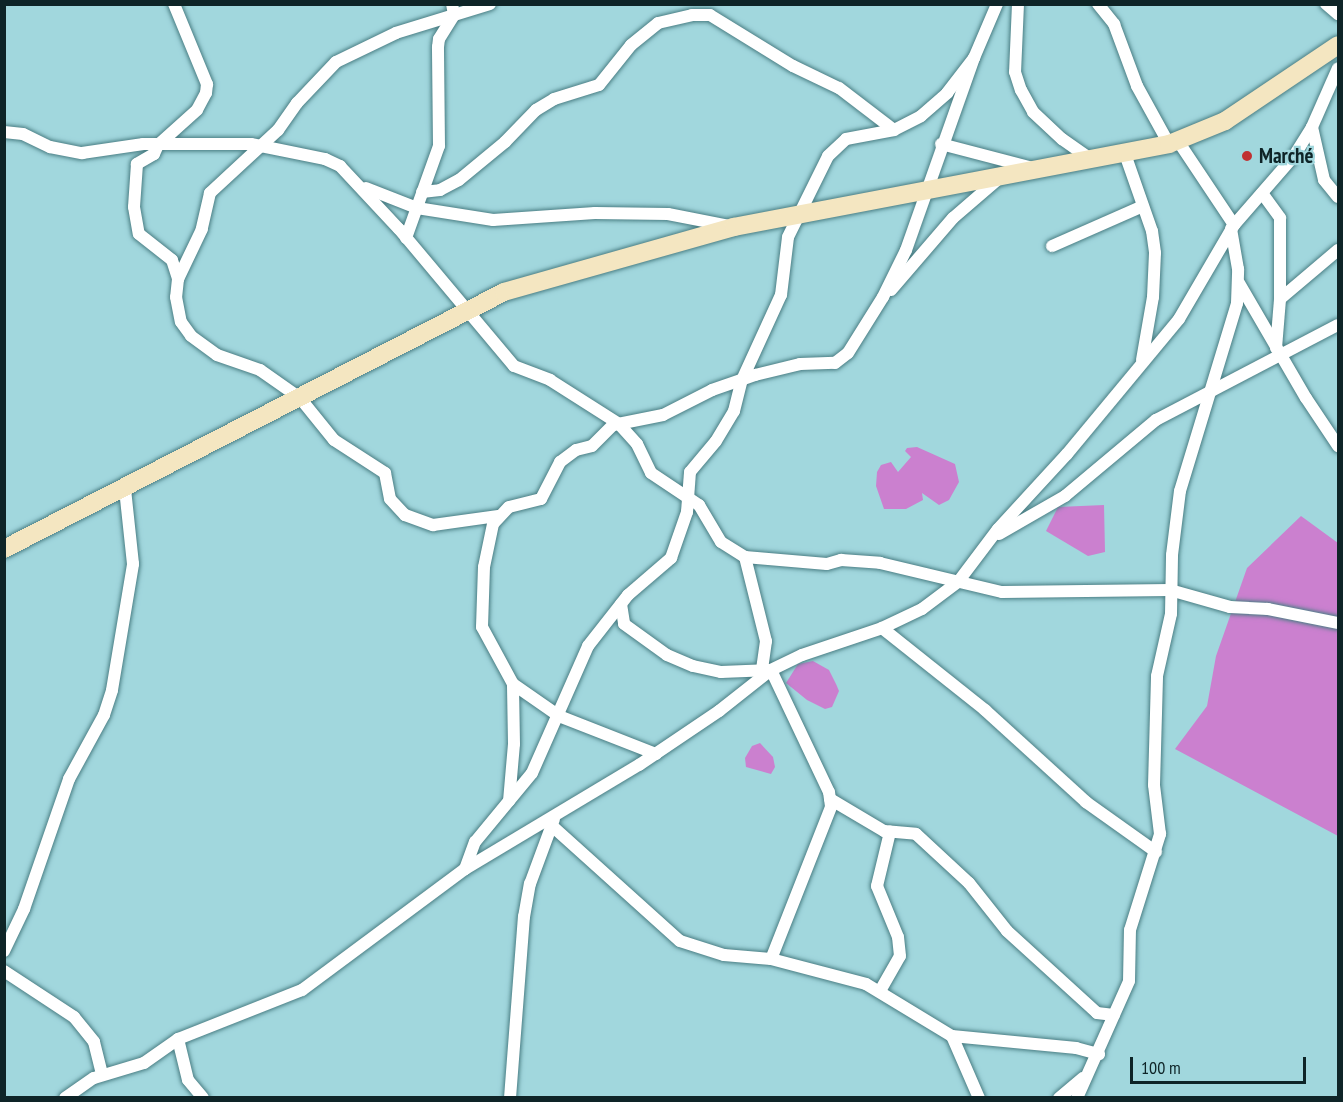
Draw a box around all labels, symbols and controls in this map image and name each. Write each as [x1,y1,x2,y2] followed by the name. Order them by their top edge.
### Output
[1259,143,1314,169] place label: Marché
[1240,149,1254,163] marker: Marché
[1133,1045,1308,1083] scale bar
[1141,1056,1181,1079] text: 100 m

